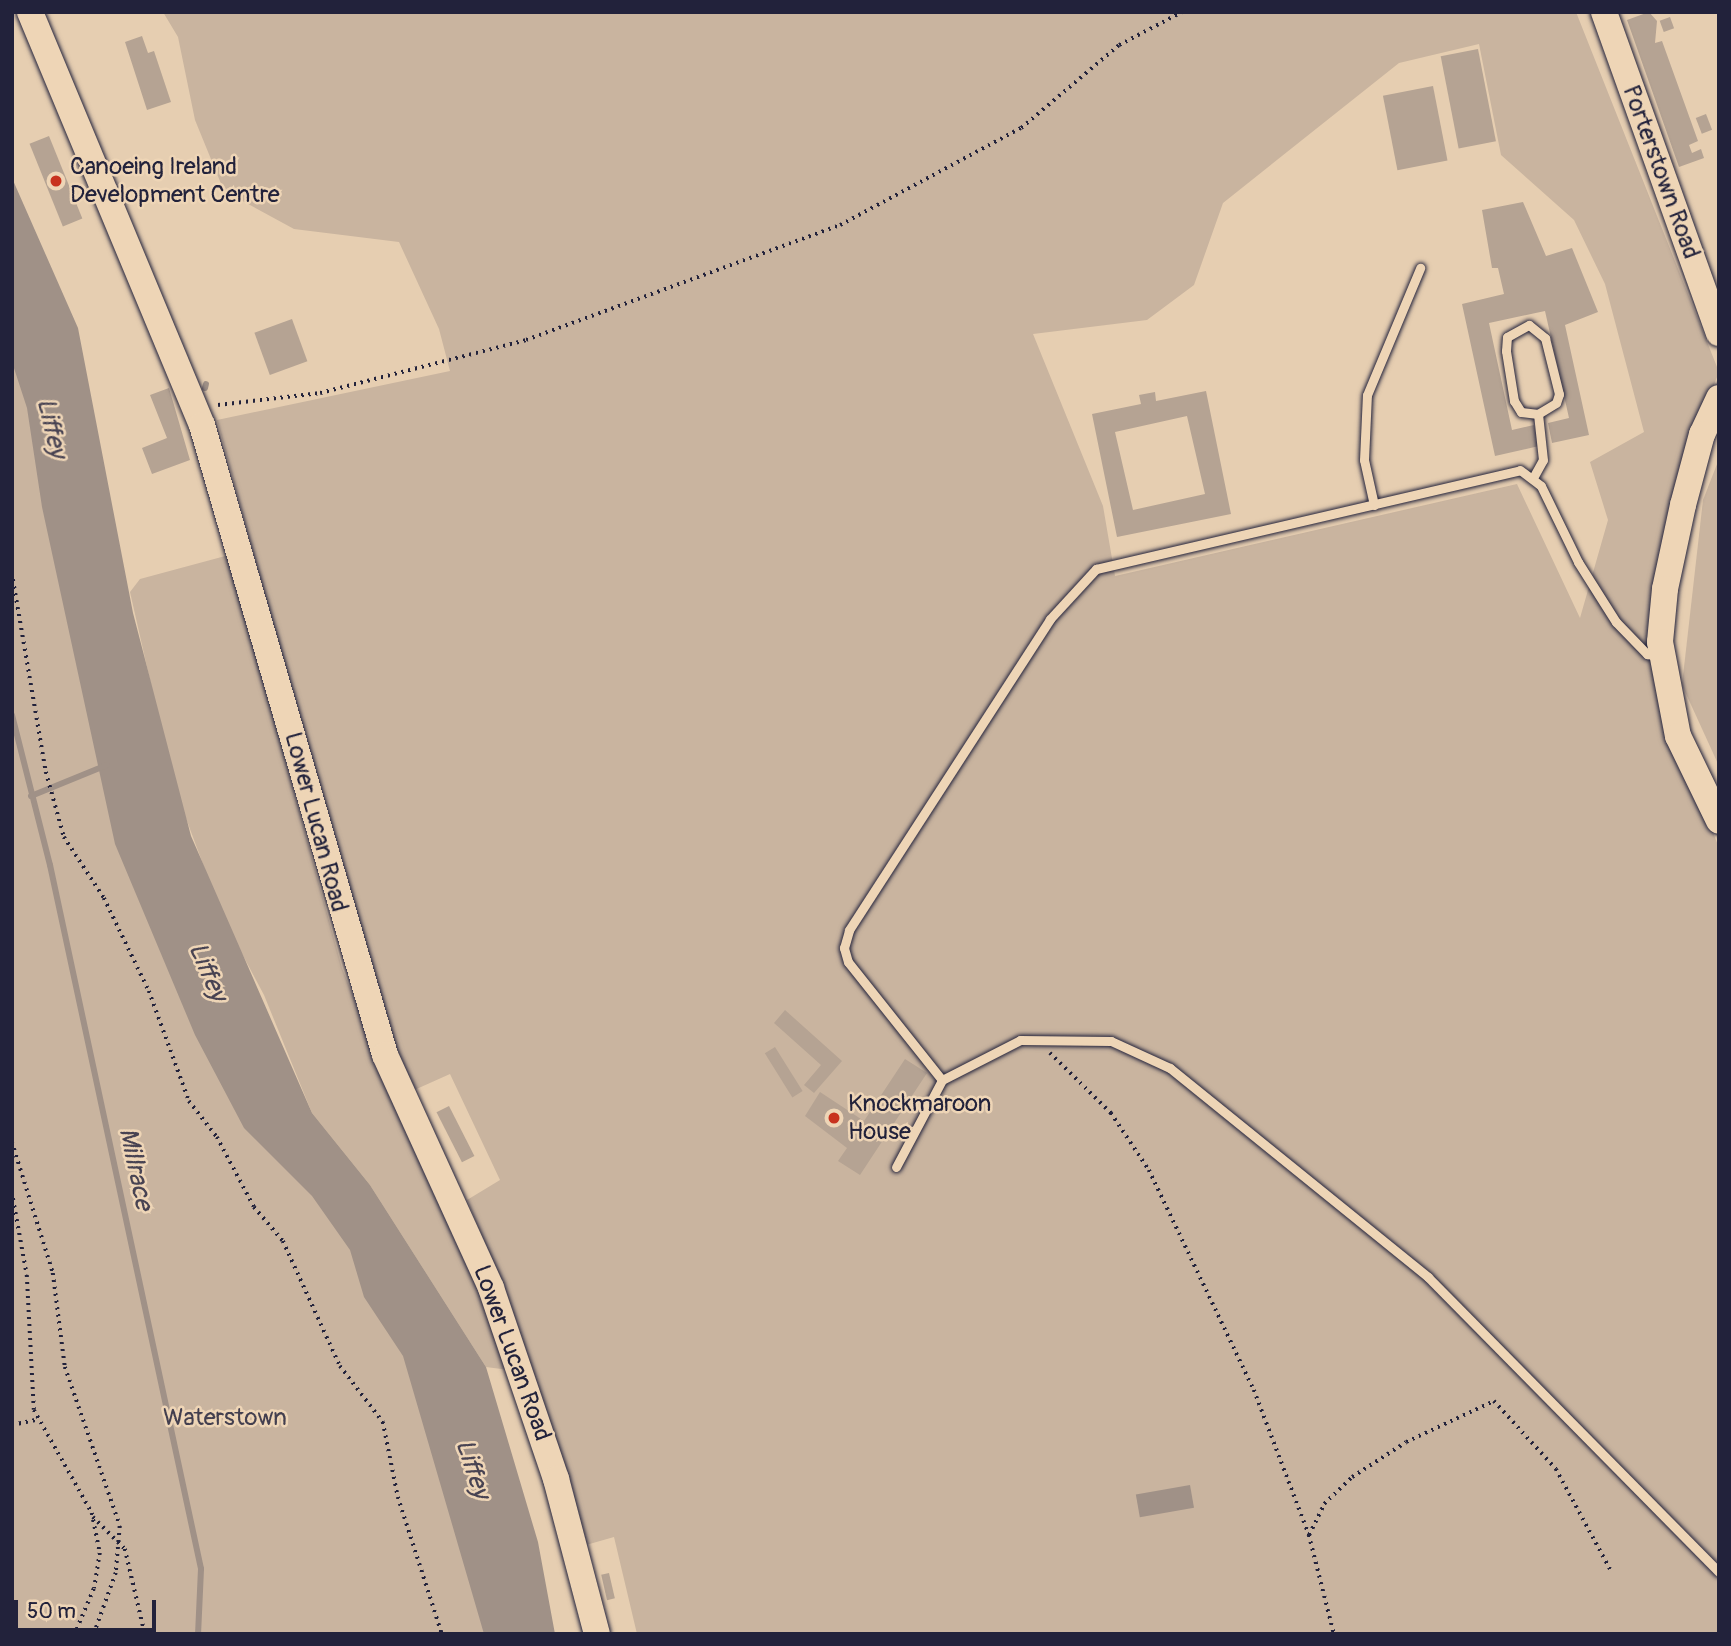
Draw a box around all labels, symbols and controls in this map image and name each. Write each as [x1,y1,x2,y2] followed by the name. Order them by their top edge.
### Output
[1616,81,1706,263] street label: Porterstown Road
[70,153,280,209] place label: Canoeing Ireland Development Centre
[48,173,64,189] marker: Canoeing Ireland Development Centre
[29,395,73,461] water label: Liffey
[278,729,354,915] street label: Lower Lucan Road
[181,938,233,1006] water label: Liffey
[848,1090,991,1146] place label: Knockmaroon House
[826,1110,842,1126] marker: Knockmaroon House
[111,1125,159,1213] water label: Millrace
[467,1261,557,1445] street label: Lower Lucan Road
[163,1404,287,1432] park label: Waterstown
[448,1436,496,1502] water label: Liffey
[18,1586,159,1630] scale bar
[27,1598,76,1625] text: 50 m

